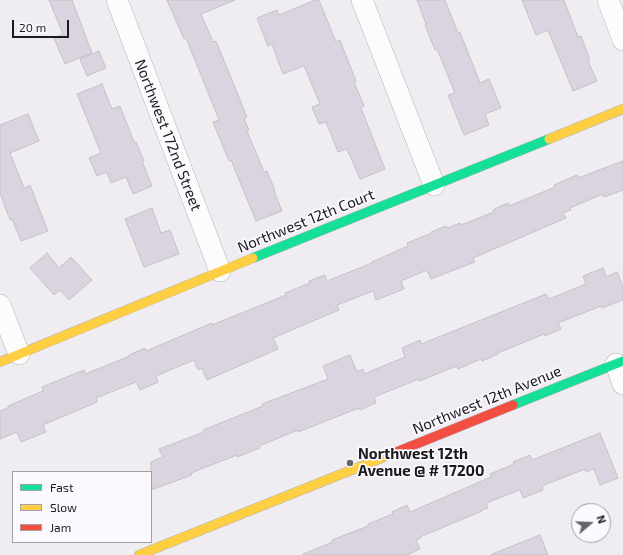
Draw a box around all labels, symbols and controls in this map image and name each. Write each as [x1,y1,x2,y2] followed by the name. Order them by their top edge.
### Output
[14,12,71,38] scale bar
[19,20,46,34] text: 20 m
[131,57,205,213] street label: Northwest 172nd Street
[235,185,377,257] street label: Northwest 12th Court
[410,362,564,438] street label: Northwest 12th Avenue
[358,445,485,480] place label: Northwest 12th Avenue @ # 17200
[345,458,355,468] marker: Northwest 12th Avenue @ # 17200
[12,471,152,543] legend
[50,480,73,494] text: Fast
[50,500,77,514] text: Slow
[571,503,611,543] north arrow
[594,513,609,525] text: N
[50,520,71,534] text: Jam

